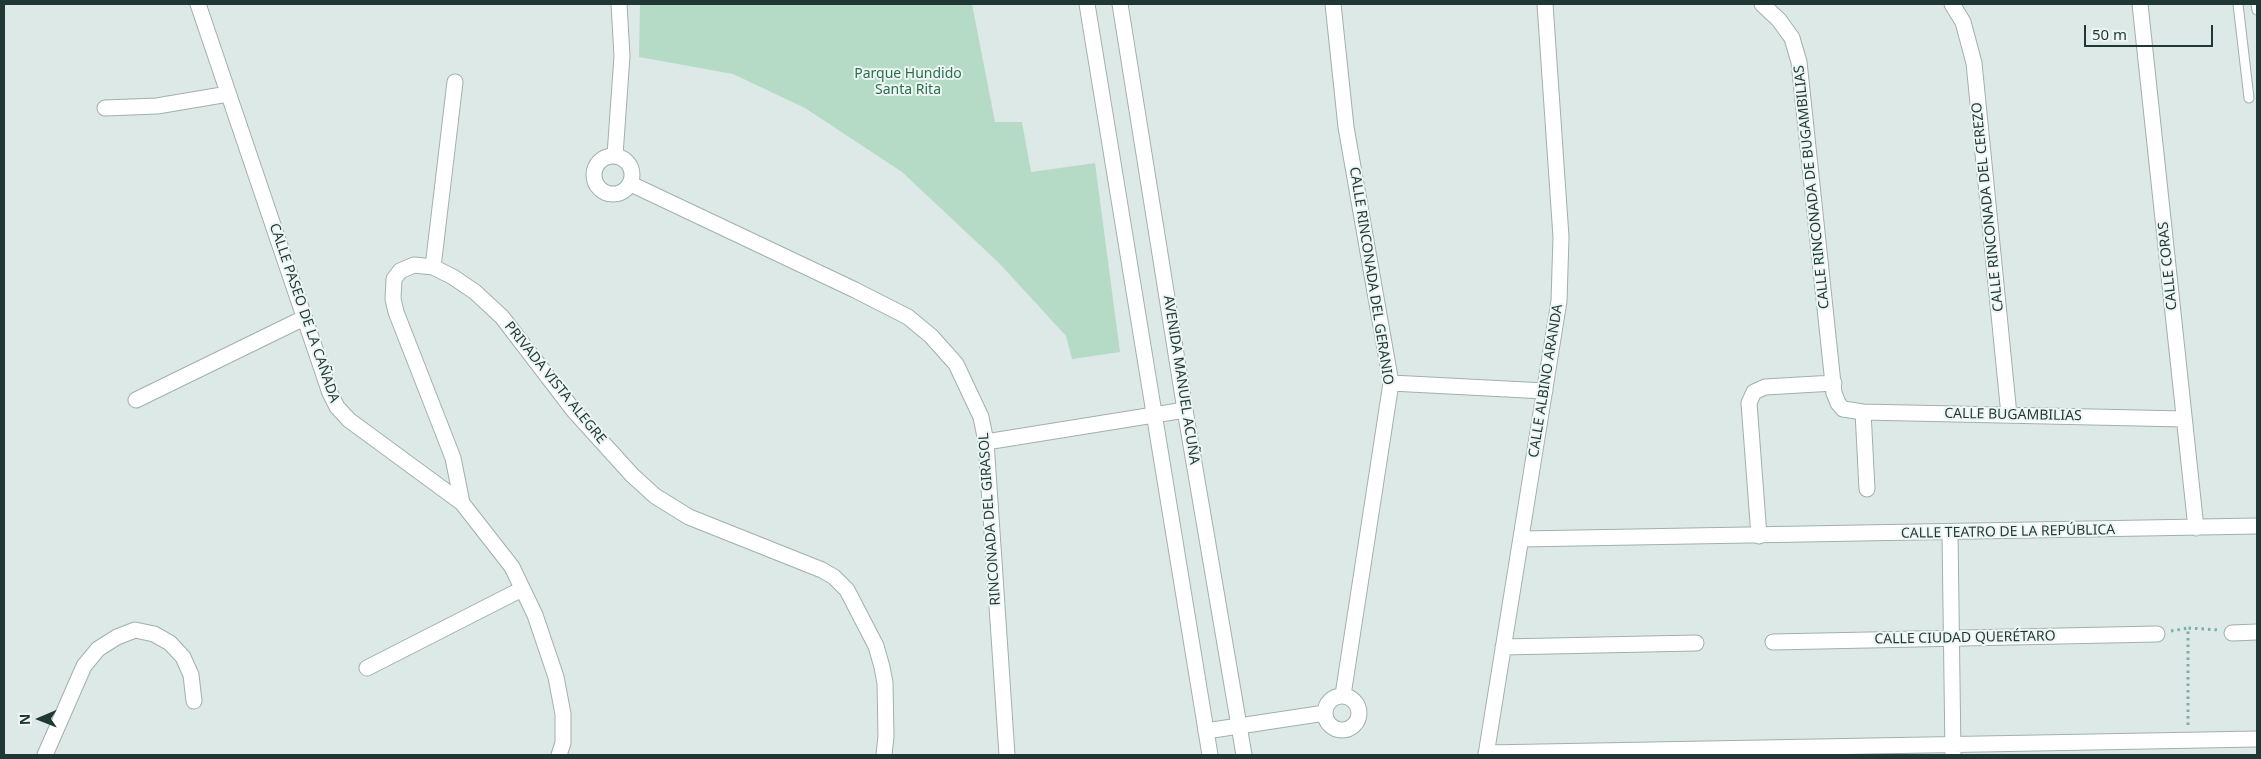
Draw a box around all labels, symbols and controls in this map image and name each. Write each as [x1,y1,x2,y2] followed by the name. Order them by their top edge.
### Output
[2086,15,2215,47] scale bar
[2092,24,2127,44] text: 50 m
[1791,64,1833,310] street label: CALLE RINCONADA DE BUGAMBILIAS
[854,66,962,98] park label: Parque Hundido Santa Rita
[1969,101,2007,313] street label: CALLE RINCONADA DEL CEREZO
[1345,166,1397,386] street label: CALLE RINCONADA DEL GERANIO
[265,221,343,405] street label: CALLE PASEO DE LA CAÑADA
[2155,221,2181,311] street label: CALLE CORAS
[1159,294,1203,466] street label: AVENIDA MANUEL ACUÑA
[1526,303,1566,459] street label: CALLE ALBINO ARANDA
[501,319,609,447] street label: PRIVADA VISTA ALEGRE
[1944,405,2082,425] street label: CALLE BUGAMBILIAS
[976,432,1004,606] street label: RINCONADA DEL GIRASOL
[1901,522,2115,542] street label: CALLE TEATRO DE LA REPÚBLICA
[1874,628,2056,648] street label: CALLE CIUDAD QUERÉTARO
[15,694,65,744] north arrow
[15,713,34,725] text: N

